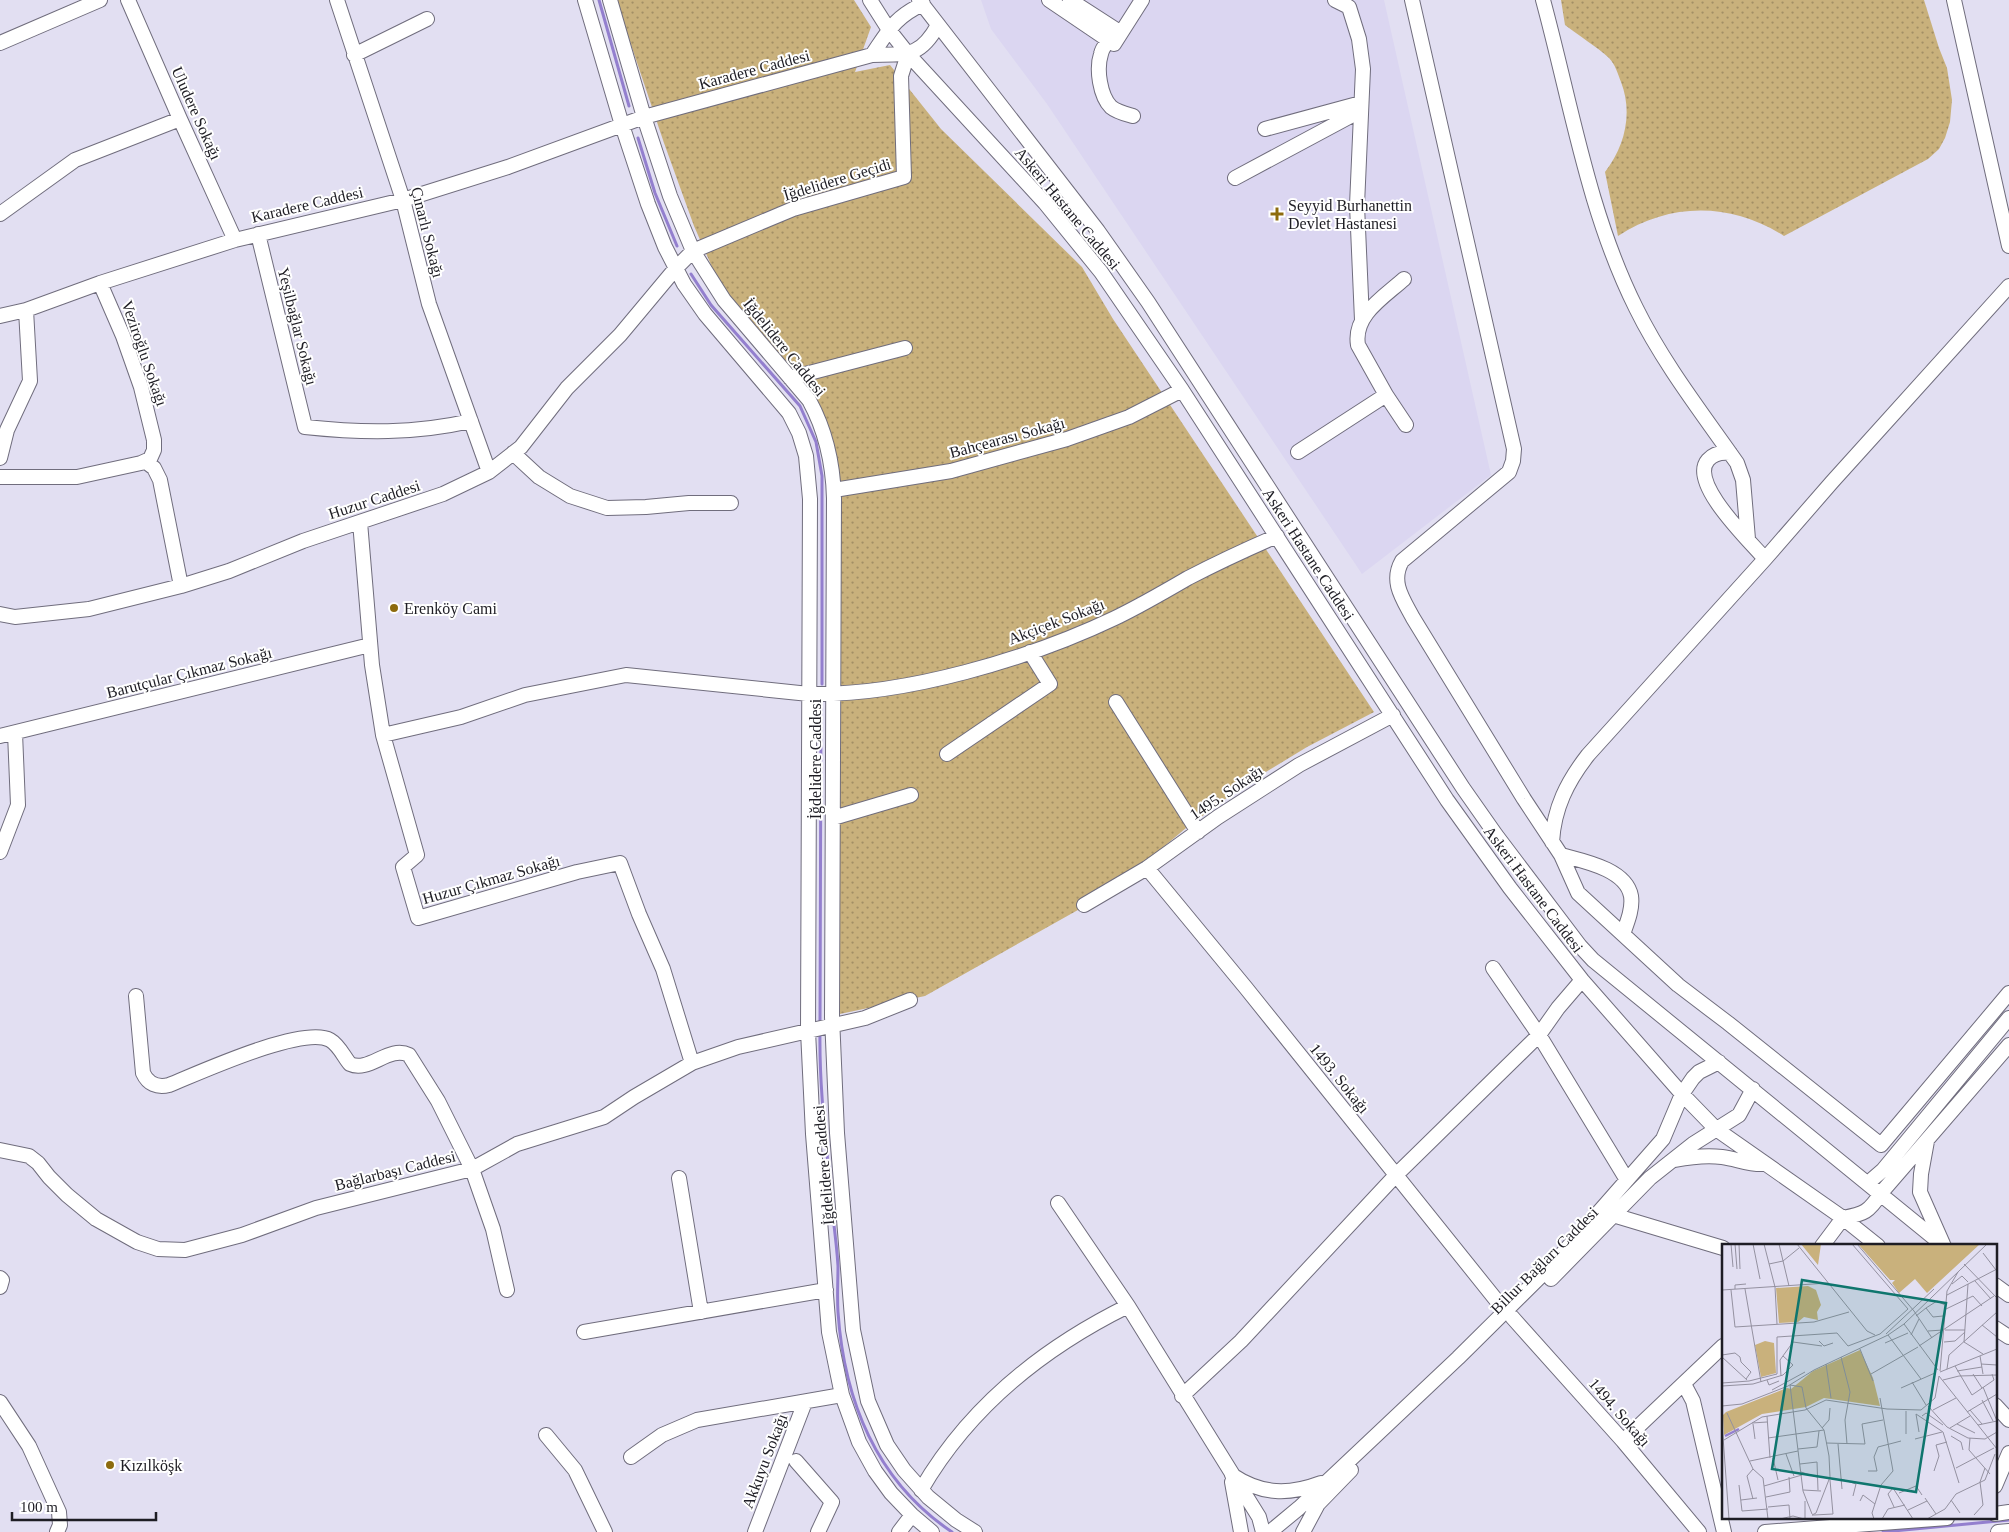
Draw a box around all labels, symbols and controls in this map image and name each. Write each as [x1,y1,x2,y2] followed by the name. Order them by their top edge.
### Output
[697,46,812,92] street label: Karadere Caddesi
[168,64,225,163] street label: Uludere Sokağı
[1012,144,1124,273] street label: Askeri Hastane Caddesi
[781,155,894,205] street label: İğdelidere Geçidi
[250,183,365,226] street label: Karadere Caddesi
[407,185,447,280] street label: Çınarlı Sokağı
[1288,197,1412,232] place label: Seyyid Burhanettin Devlet Hastanesi
[1270,207,1284,221] marker: Seyyid Burhanettin Devlet Hastanesi
[274,266,320,387] street label: Yeşilbağlar Sokağı
[739,295,829,401] street label: İğdelidere Caddesi
[118,298,171,409] street label: Veziroğlu Sokağı
[948,414,1067,462] street label: Bahçearası Sokağı
[326,476,423,522] street label: Huzur Caddesi
[1260,485,1358,624] street label: Askeri Hastane Caddesi
[1006,595,1108,649] street label: Akçiçek Sokağı
[404,600,497,618] place label: Erenköy Cami
[388,602,400,614] marker: Erenköy Cami
[105,644,274,702] street label: Barutçular Çıkmaz Sokağı
[807,698,825,819] street label: İğdelidere Caddesi
[1187,761,1267,824] street label: 1495. Sokağı
[1481,823,1587,956] street label: Askeri Hastane Caddesi
[420,852,563,908] street label: Huzur Çıkmaz Sokağı
[1306,1040,1373,1118] street label: 1493. Sokağı
[810,1104,838,1226] street label: İğdelidere Caddesi
[333,1147,458,1195] street label: Bağlarbaşı Caddesi
[1487,1203,1602,1318] street label: Billur Bağları Caddesi
[1722,1244,1996,1520] inset map
[1585,1375,1654,1451] street label: 1494. Sokağı
[739,1411,791,1511] street label: Akkuyu Sokağı
[120,1457,182,1475] place label: Kızılköşk
[104,1459,116,1471] marker: Kızılköşk
[12,1490,156,1522] scale bar
[20,1499,58,1515] text: 100 m

